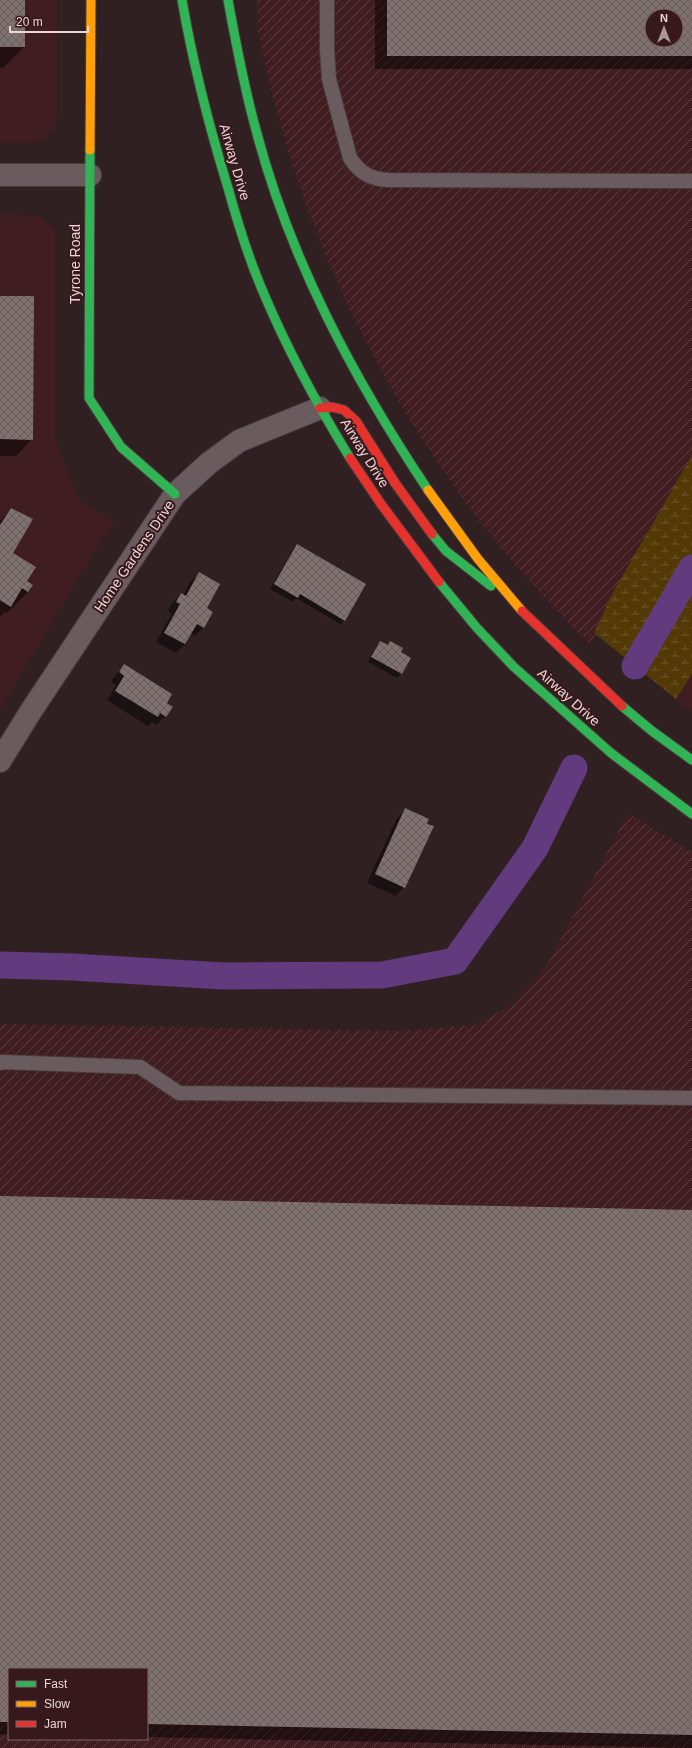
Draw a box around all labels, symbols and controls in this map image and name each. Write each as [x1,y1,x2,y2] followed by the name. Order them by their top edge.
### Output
[10,8,88,34] scale bar
[644,8,684,48] north arrow
[660,12,668,24] text: N
[16,15,43,29] text: 20 m
[216,122,254,202] street label: Airway Drive
[67,224,83,304] street label: Tyrone Road
[337,415,393,491] street label: Airway Drive
[91,497,178,615] street label: Home Gardens Drive
[534,665,604,729] street label: Airway Drive
[8,1668,148,1740] legend
[44,1677,68,1691] text: Fast
[44,1697,70,1711] text: Slow
[44,1717,67,1731] text: Jam

